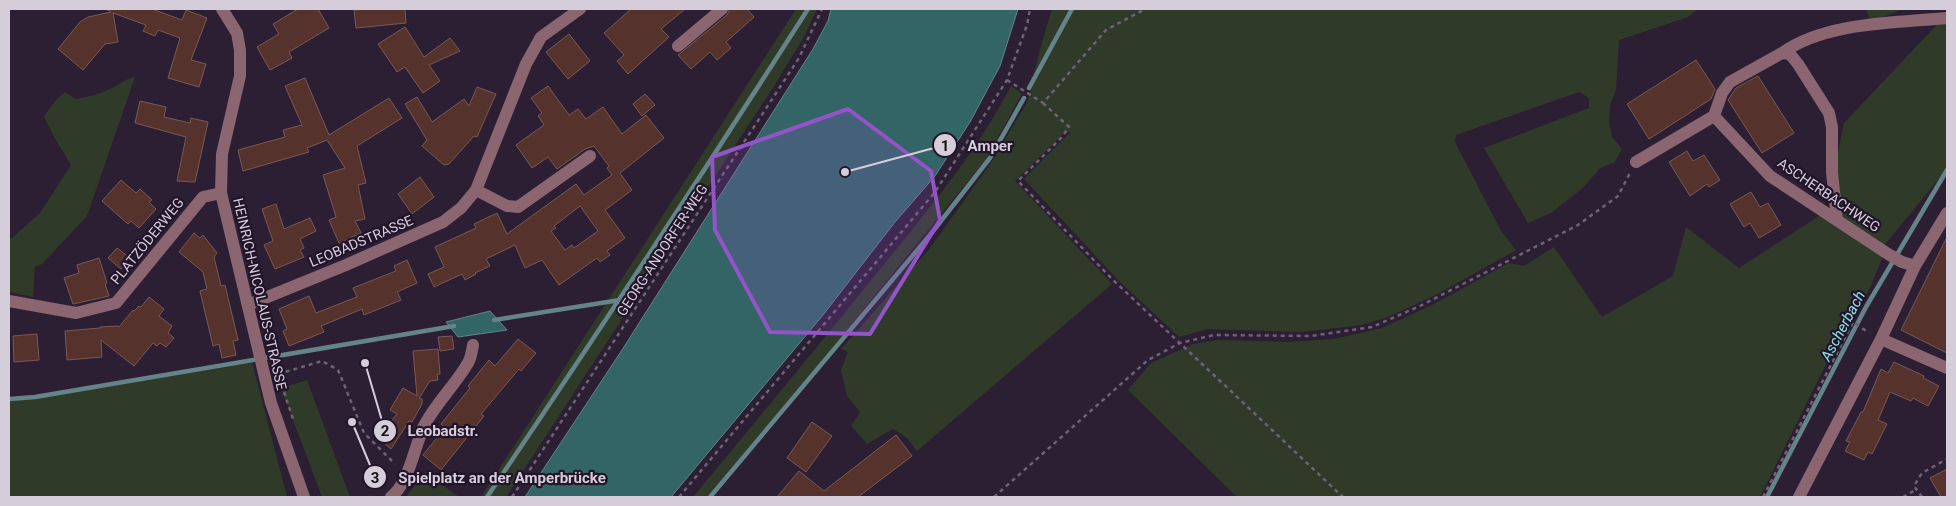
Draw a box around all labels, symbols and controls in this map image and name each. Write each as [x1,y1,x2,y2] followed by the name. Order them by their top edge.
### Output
[933,130,1023,160] callout: Amper
[941,137,949,155] text: 1
[968,137,1013,155] text: Amper
[1775,155,1883,235] street label: ASCHERBACHWEG
[613,181,711,319] street label: GEORG-ANDORFER-WEG
[107,195,187,287] street label: PLATZÖDERWEG
[230,196,290,392] street label: HEINRICH-NICOLAUS-STRASSE
[307,212,415,270] street label: LEOBADSTRASSE
[1817,288,1869,365] water label: Ascherbach
[372,416,488,446] callout: Leobadstr.
[381,422,390,440] text: 2
[407,422,479,440] text: Leobadstr.
[363,462,615,492] callout: Spielplatz an der Amperbrücke
[371,469,379,487] text: 3
[398,469,606,487] text: Spielplatz an der Amperbrücke

